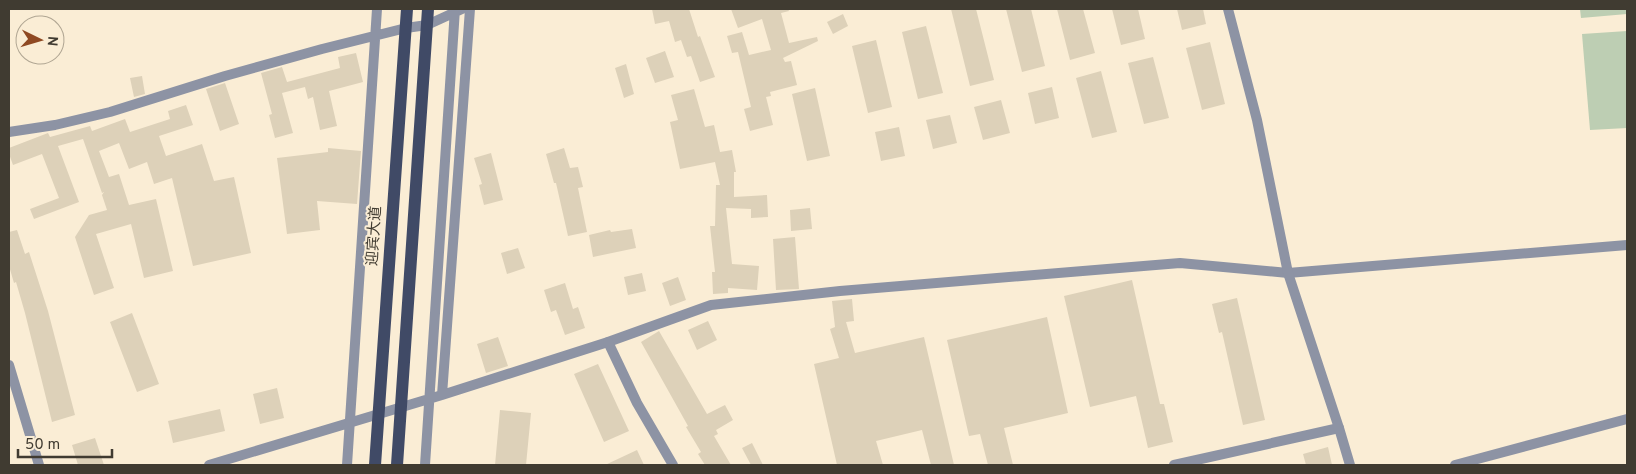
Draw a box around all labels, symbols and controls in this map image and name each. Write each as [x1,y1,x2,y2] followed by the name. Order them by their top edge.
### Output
[15,15,65,65] north arrow
[43,35,60,47] text: N
[363,205,387,267] street label: 迎宾大道
[18,426,111,458] scale bar
[25,436,60,455] text: 50 m

